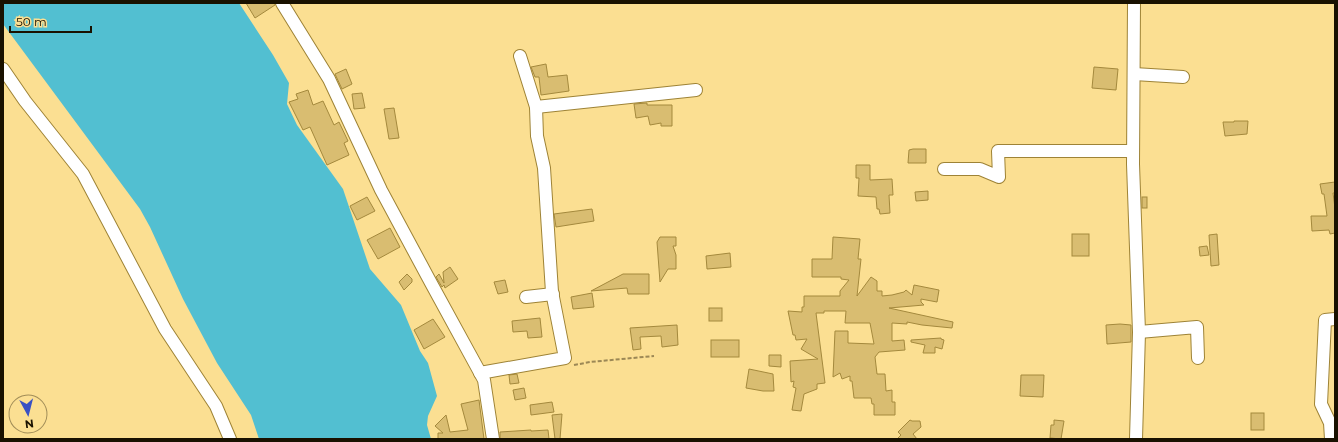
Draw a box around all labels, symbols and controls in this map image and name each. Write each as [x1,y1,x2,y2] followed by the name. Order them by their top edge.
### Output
[10,8,91,34] scale bar
[16,14,47,29] text: 50 m
[8,394,48,434] north arrow
[24,416,34,431] text: N

